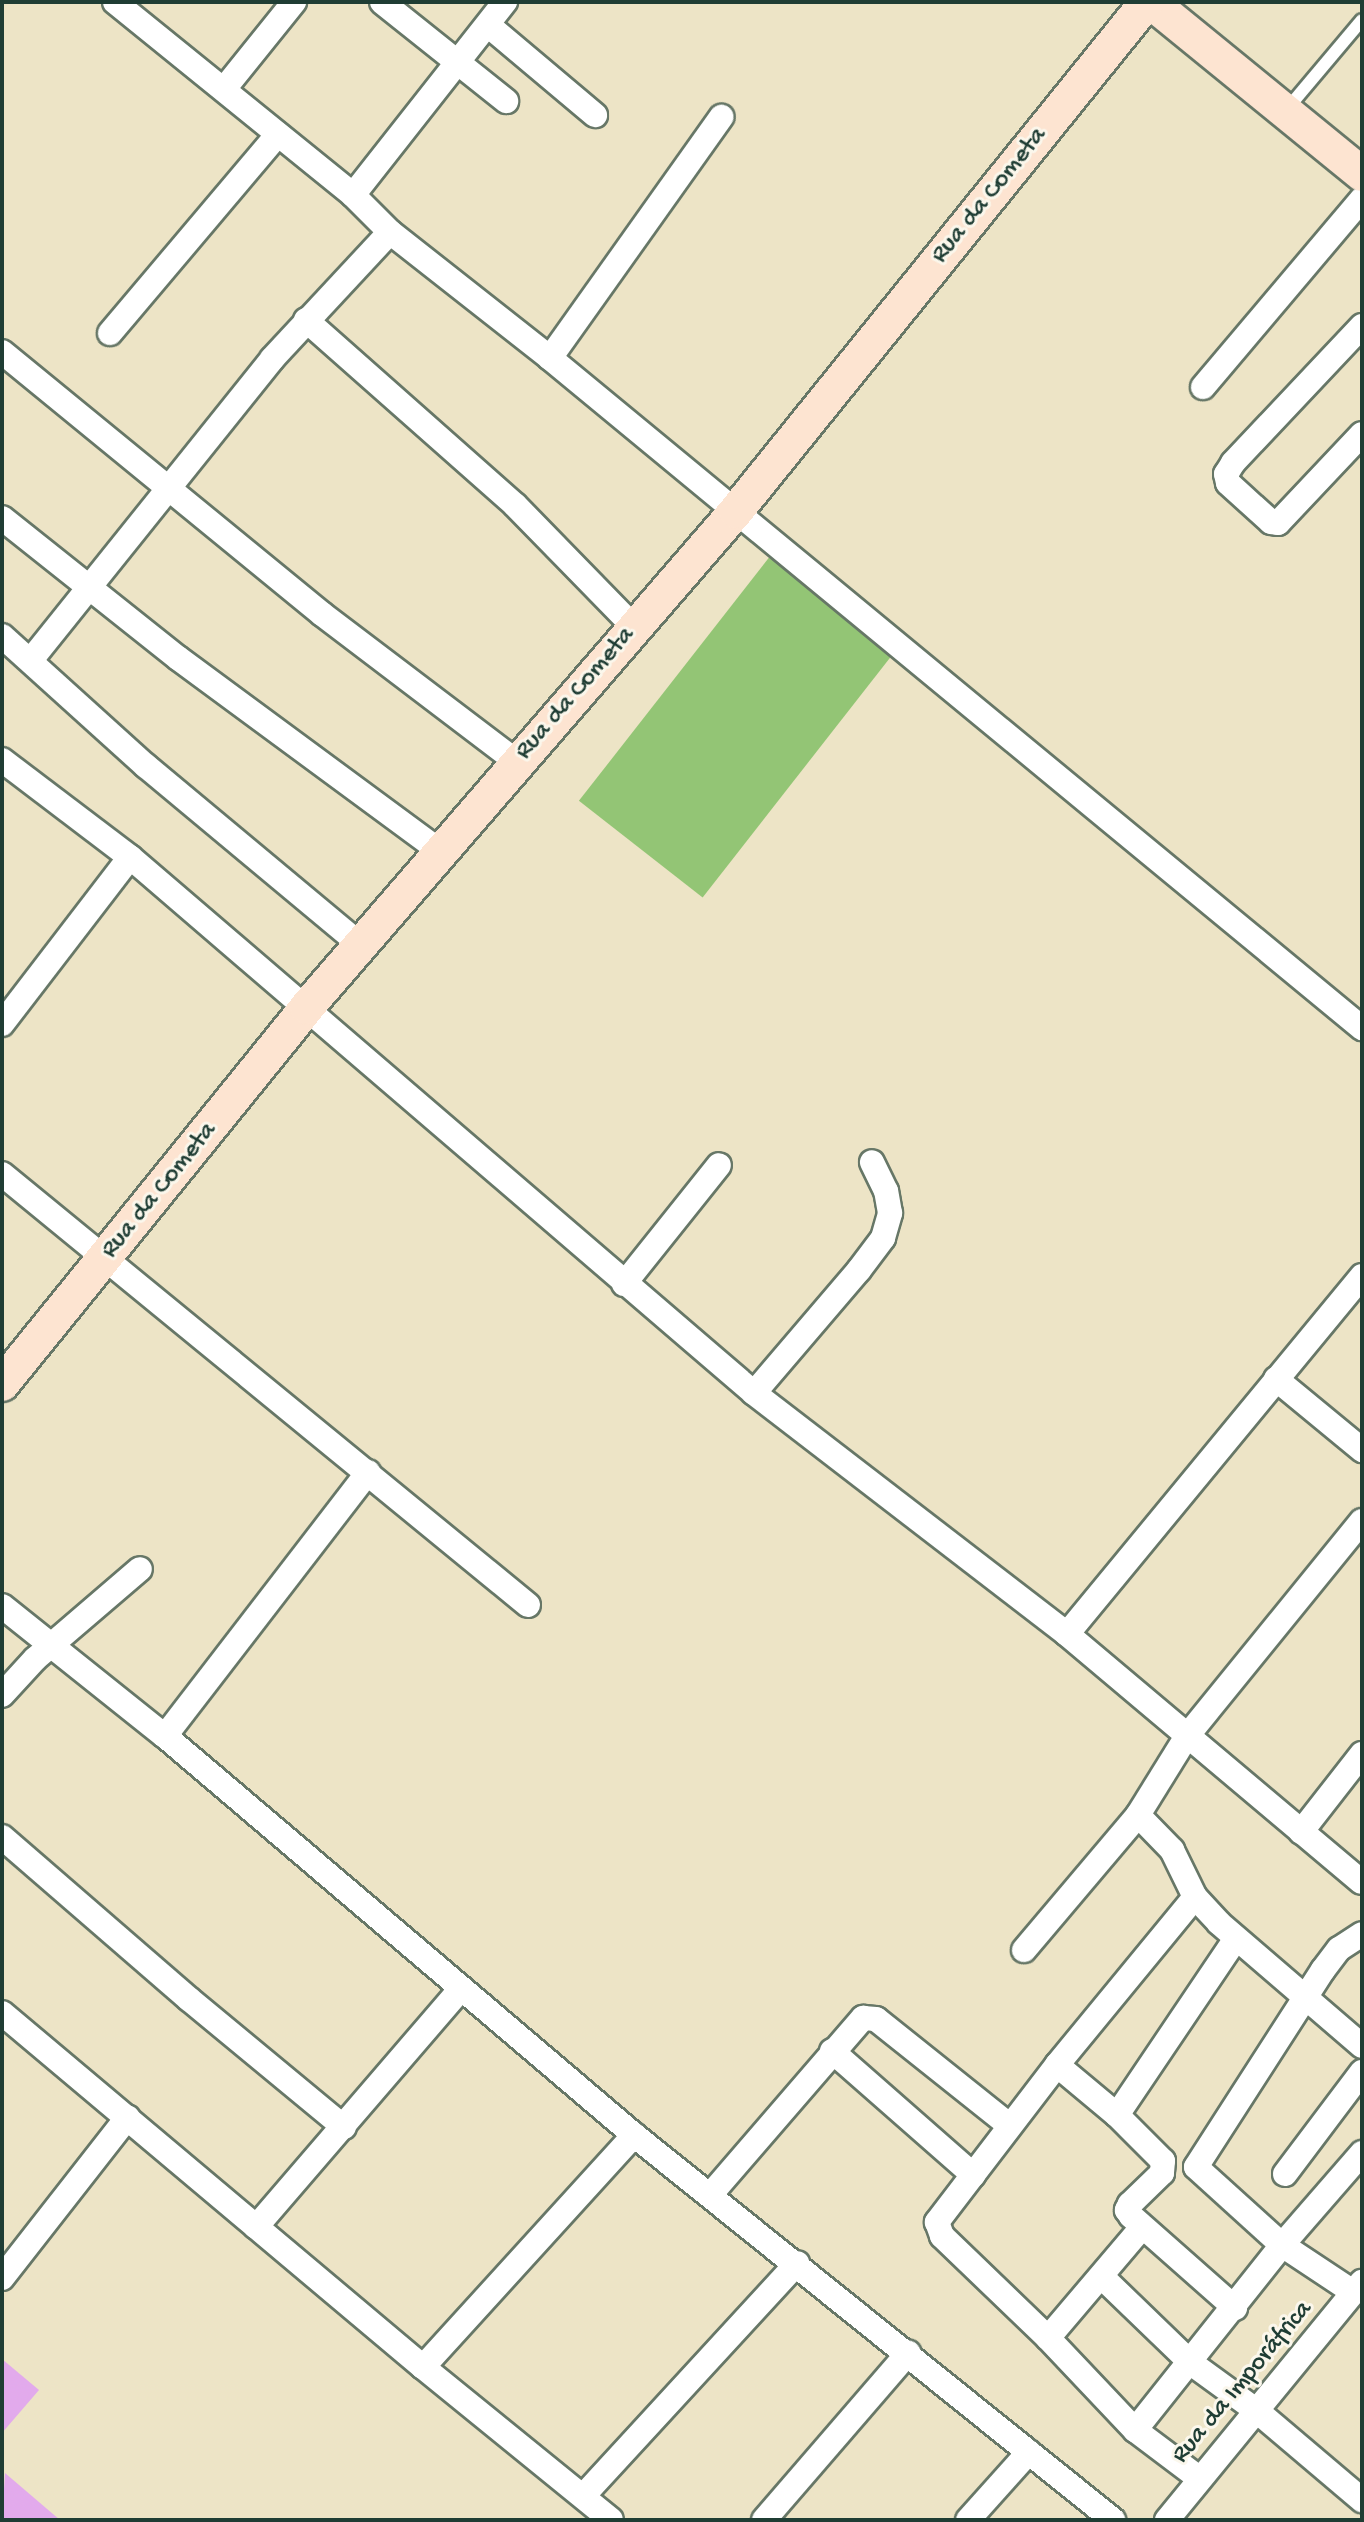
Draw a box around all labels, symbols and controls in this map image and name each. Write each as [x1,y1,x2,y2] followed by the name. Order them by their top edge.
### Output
[925,121,1055,271] street label: Rua da Cometa
[510,621,642,767] street label: Rua da Cometa
[95,1116,225,1266] street label: Rua da Cometa
[1166,2295,1320,2471] street label: Rua da Imporáfrica

